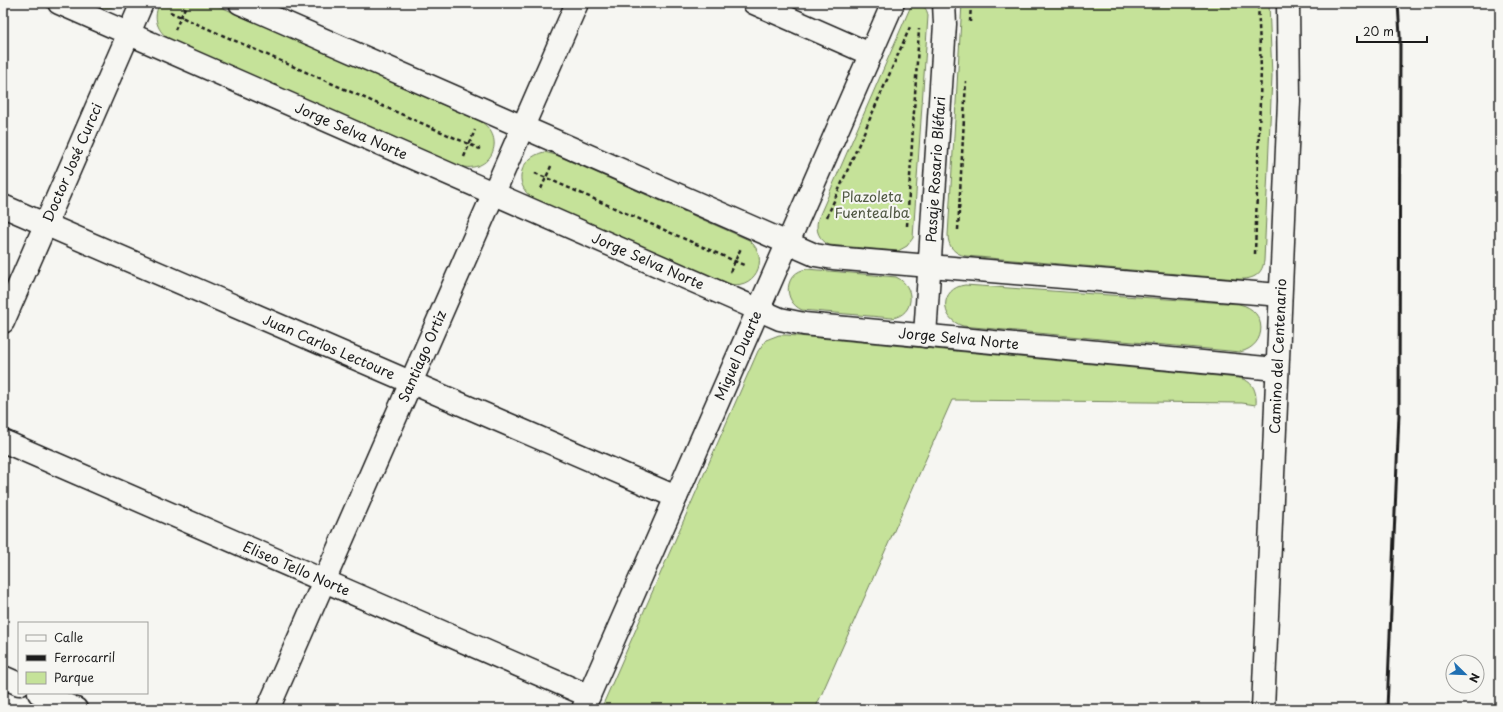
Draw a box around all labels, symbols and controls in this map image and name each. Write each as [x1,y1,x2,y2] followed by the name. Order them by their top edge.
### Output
[1357,18,1427,44] scale bar
[1363,22,1394,40] text: 20 m
[920,96,950,243] street label: Pasaje Rosario Bléfari
[292,97,411,164] street label: Jorge Selva Norte
[37,99,107,225] street label: Doctor José Curcci
[834,186,910,223] park label: Plazoleta Fuentealba
[589,227,708,295] street label: Jorge Selva Norte
[1264,278,1291,434] street label: Camino del Centenario
[393,306,451,405] street label: Santiago Ortiz
[709,307,767,404] street label: Miguel Duarte
[259,308,399,385] street label: Juan Carlos Lectoure
[897,322,1020,354] street label: Jorge Selva Norte
[240,536,353,601] street label: Eliseo Tello Norte
[18,622,148,694] legend
[54,628,84,646] text: Calle
[54,648,115,666] text: Ferrocarril
[1445,654,1485,694] north arrow
[54,668,94,686] text: Parque
[1465,671,1484,686] text: N

